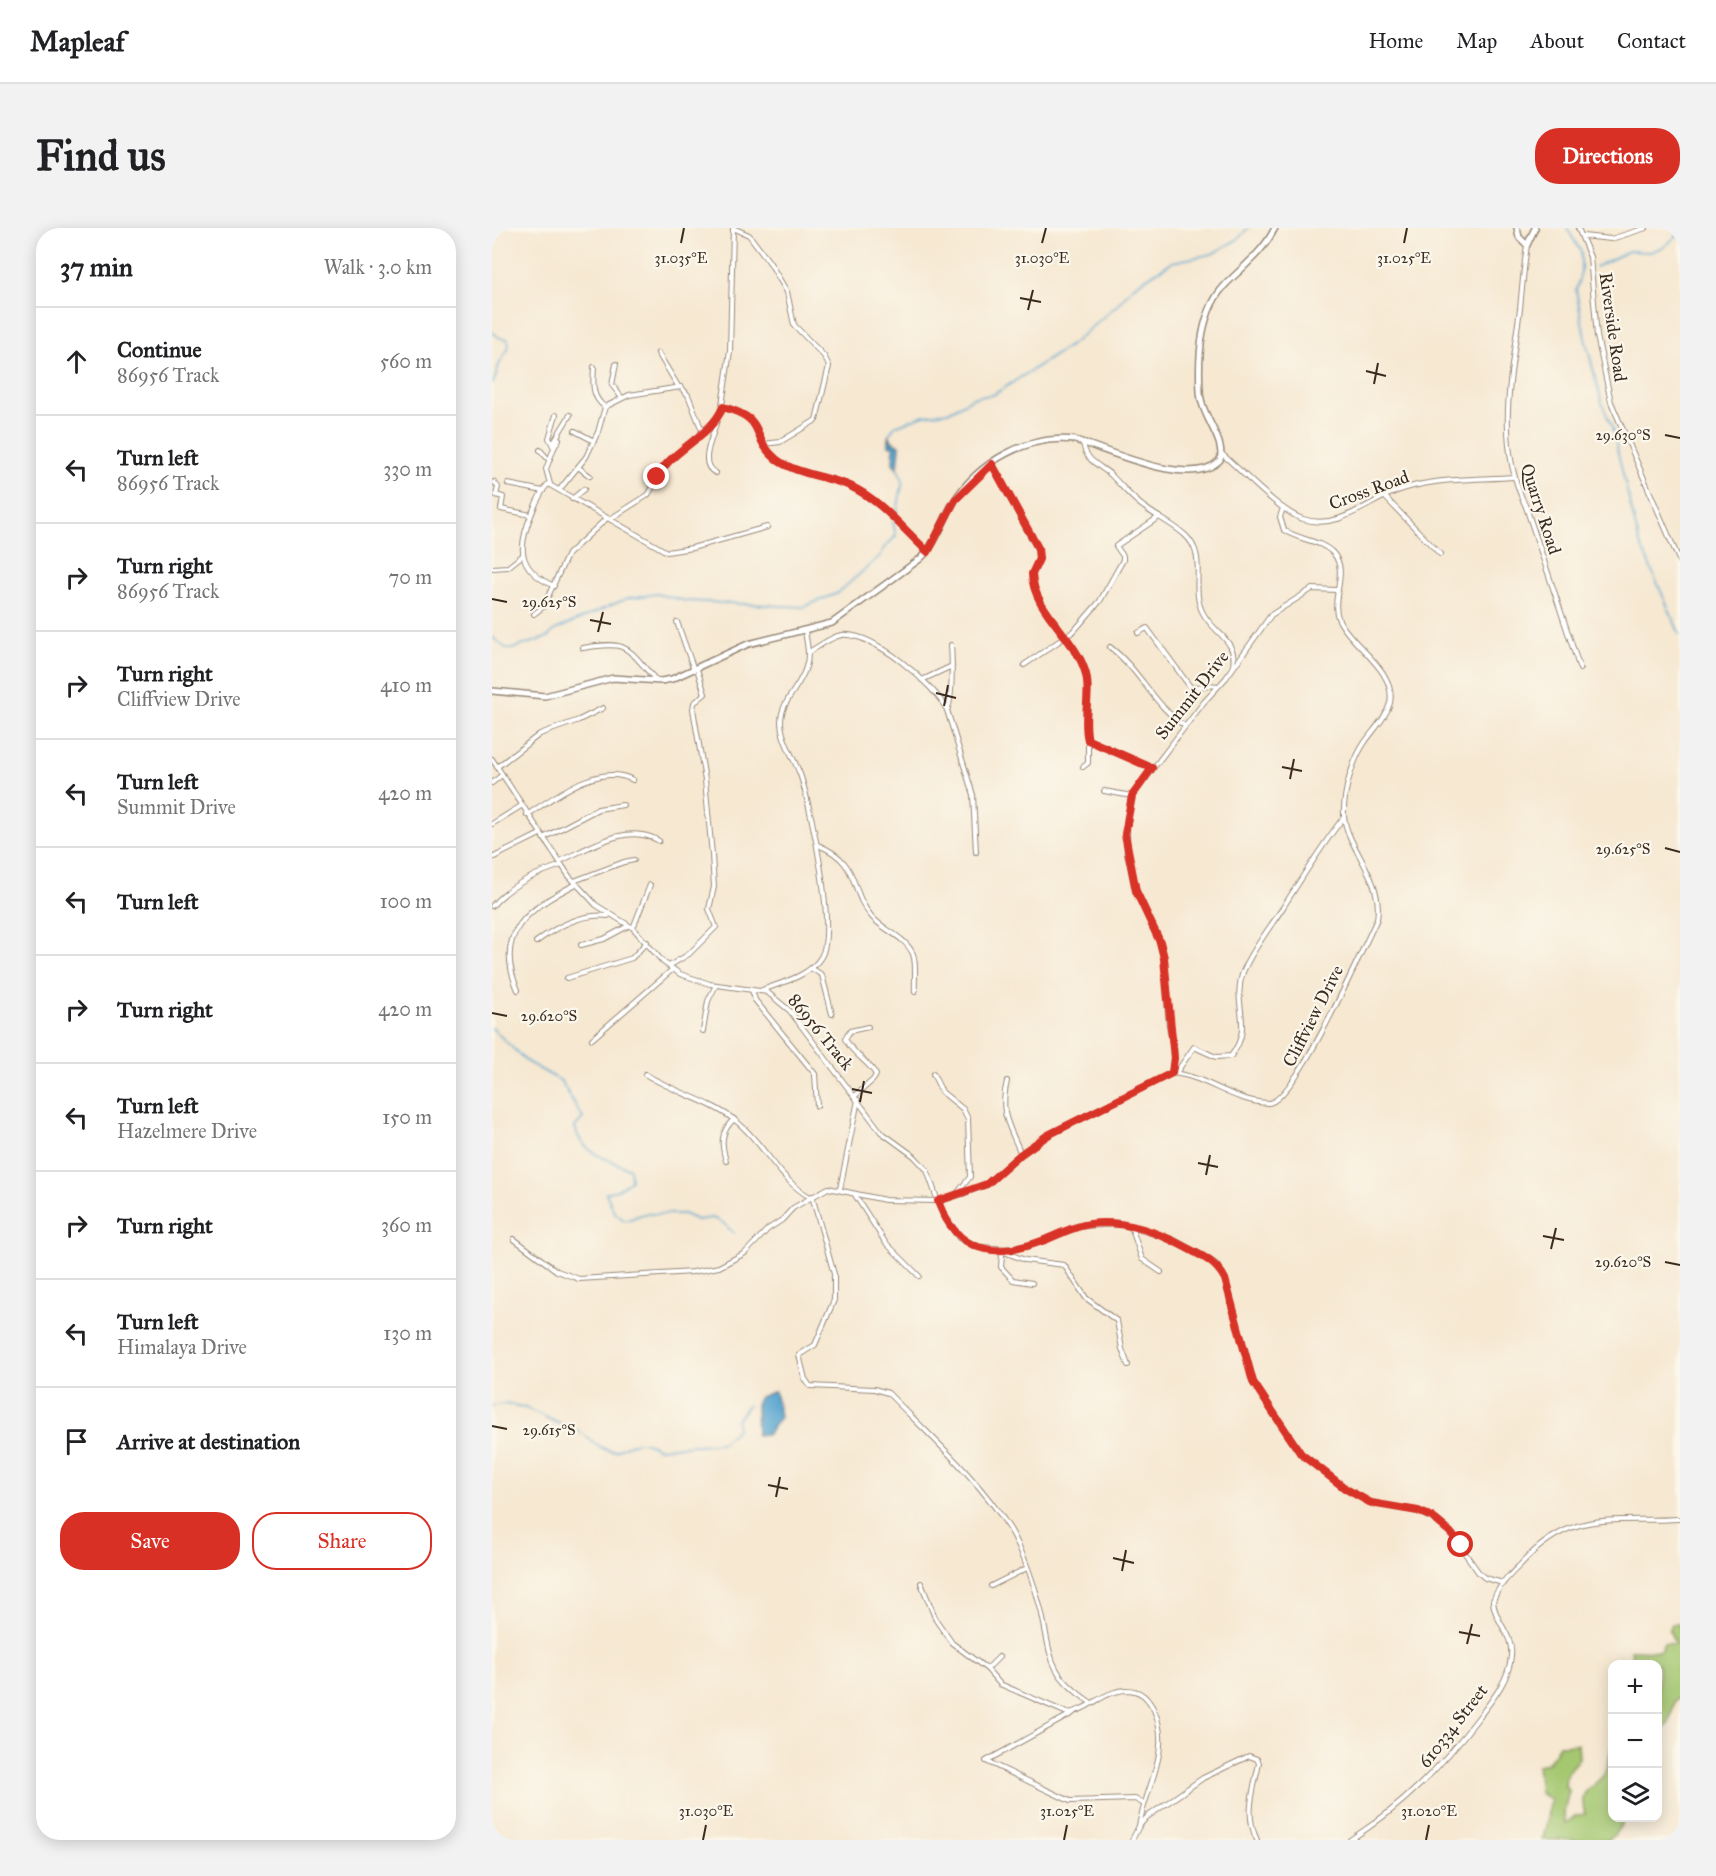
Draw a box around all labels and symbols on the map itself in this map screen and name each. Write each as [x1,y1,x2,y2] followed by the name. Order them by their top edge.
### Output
[655,249,708,267] text: 31.035°E
[1015,249,1070,267] text: 31.030°E
[1377,249,1431,267] text: 31.025°E
[1594,271,1632,383] street label: Riverside Road
[1595,426,1651,444] text: 29.630°S
[1516,461,1566,557] street label: Quarry Road
[643,463,669,489] route end
[1326,465,1412,515] street label: Cross Road
[522,593,576,611] text: 29.625°S
[1150,646,1234,744] street label: Summit Drive
[1596,840,1650,858] text: 29.625°S
[1278,961,1348,1071] street label: Cliffview Drive
[783,989,859,1075] street label: 86956 Track
[521,1007,577,1025] text: 29.620°S
[1595,1253,1651,1271] text: 29.620°S
[522,1421,576,1439] text: 29.615°S
[1447,1531,1473,1557] route start
[1414,1679,1493,1772] street label: 610334 Street
[679,1802,734,1820] text: 31.030°E
[1040,1802,1094,1820] text: 31.025°E
[1401,1802,1457,1820] text: 31.020°E

